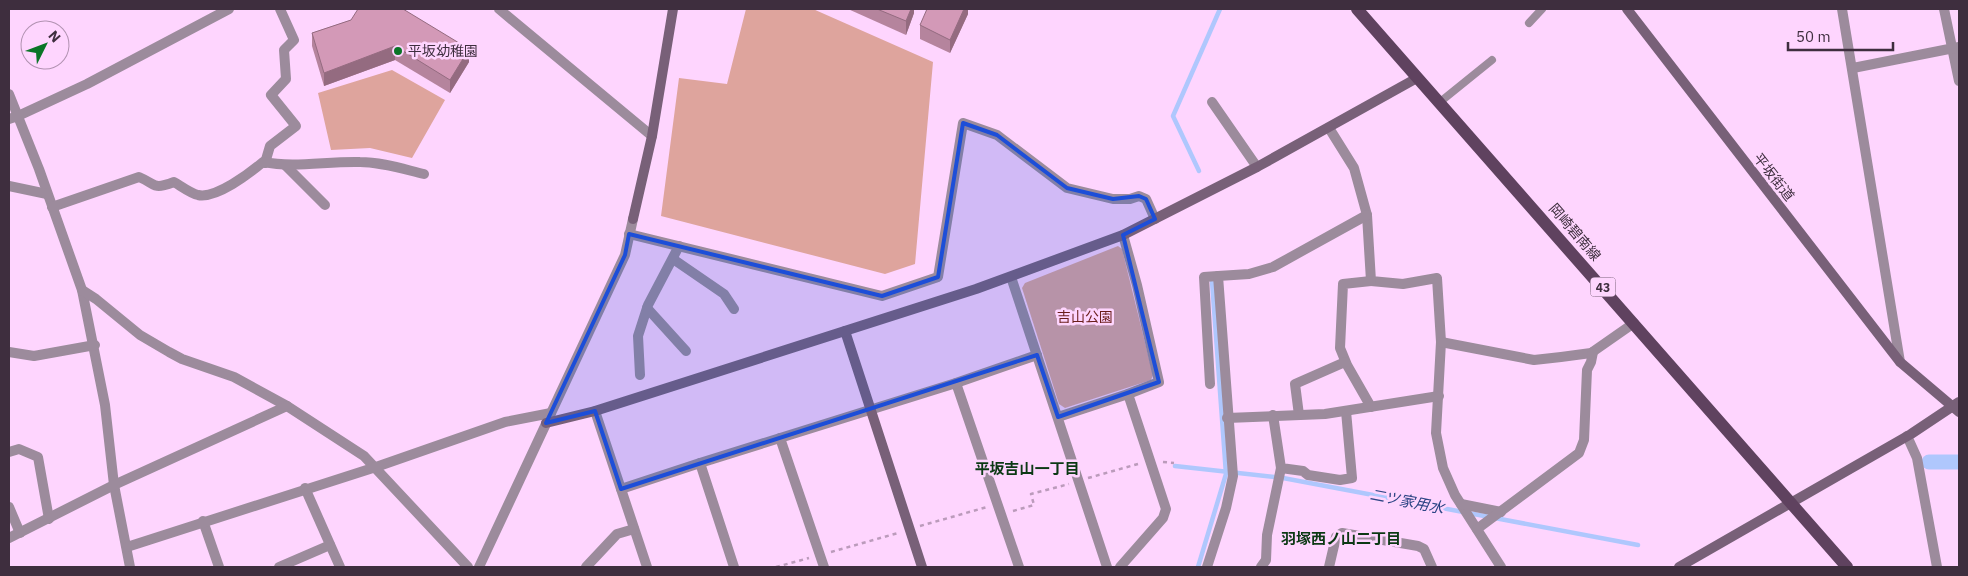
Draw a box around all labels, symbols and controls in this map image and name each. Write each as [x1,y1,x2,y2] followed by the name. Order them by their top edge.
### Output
[20,20,70,70] north arrow
[1788,20,1893,52] scale bar
[45,27,65,46] text: N
[1796,27,1831,46] text: 50 m
[408,42,478,60] place label: 平坂幼稚園
[392,45,404,57] marker: 平坂幼稚園
[1750,149,1798,205] street label: 平坂街道
[1545,200,1605,264] street label: 岡崎碧南線
[1590,278,1616,296] road number: 43
[1057,308,1113,326] park label: 吉山公園
[974,459,1080,478] district label: 平坂吉山一丁目
[1368,485,1448,518] water label: 二ツ家用水
[1281,529,1401,548] district label: 羽塚西ノ山二丁目

